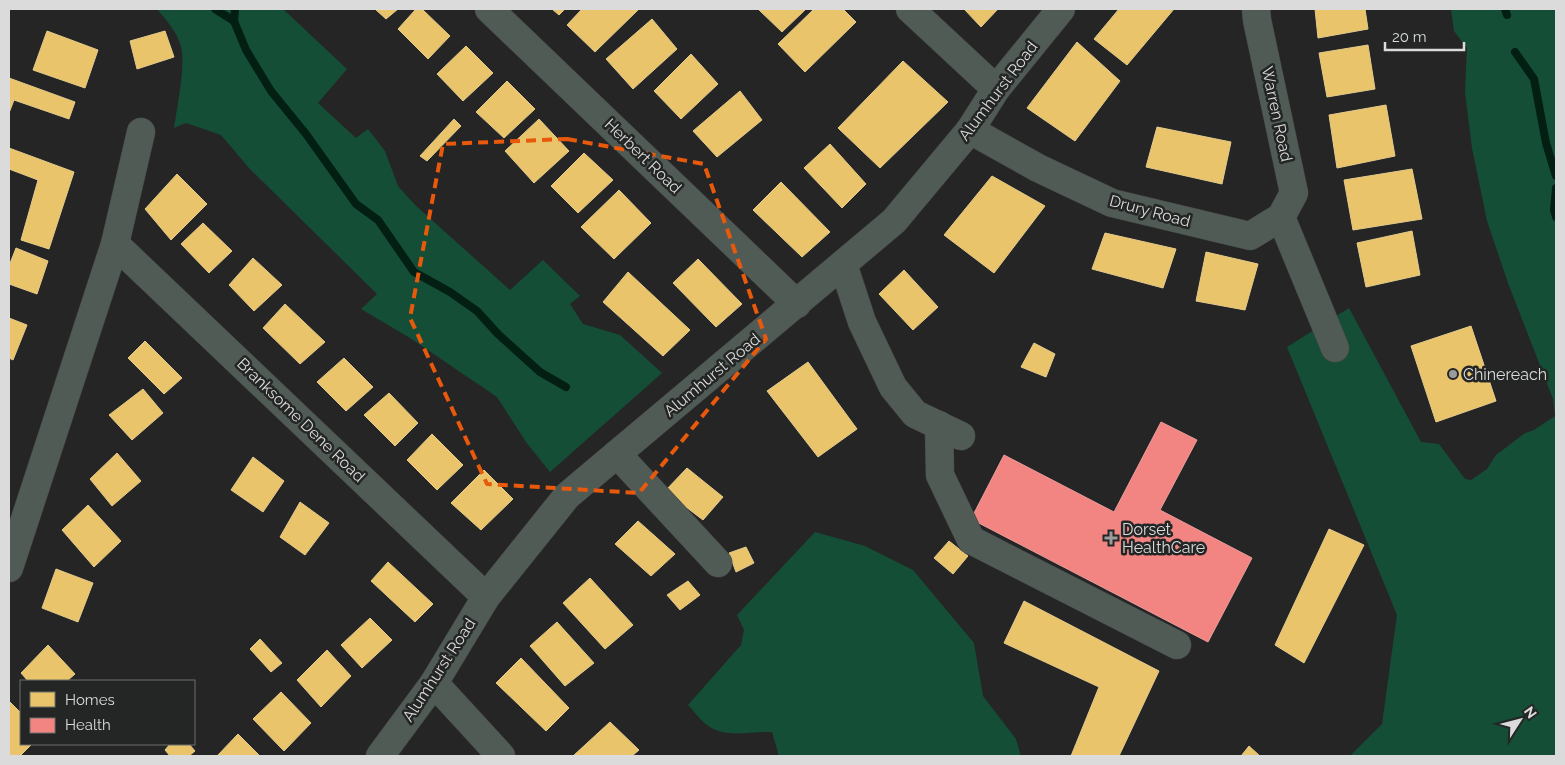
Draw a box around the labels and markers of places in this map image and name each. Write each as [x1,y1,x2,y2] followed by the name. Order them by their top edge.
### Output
[1463,365,1547,384] place label: Chinereach
[1447,368,1459,380] marker: Chinereach
[1122,520,1205,557] place label: Dorset HealthCare
[1104,531,1118,545] marker: Dorset HealthCare

